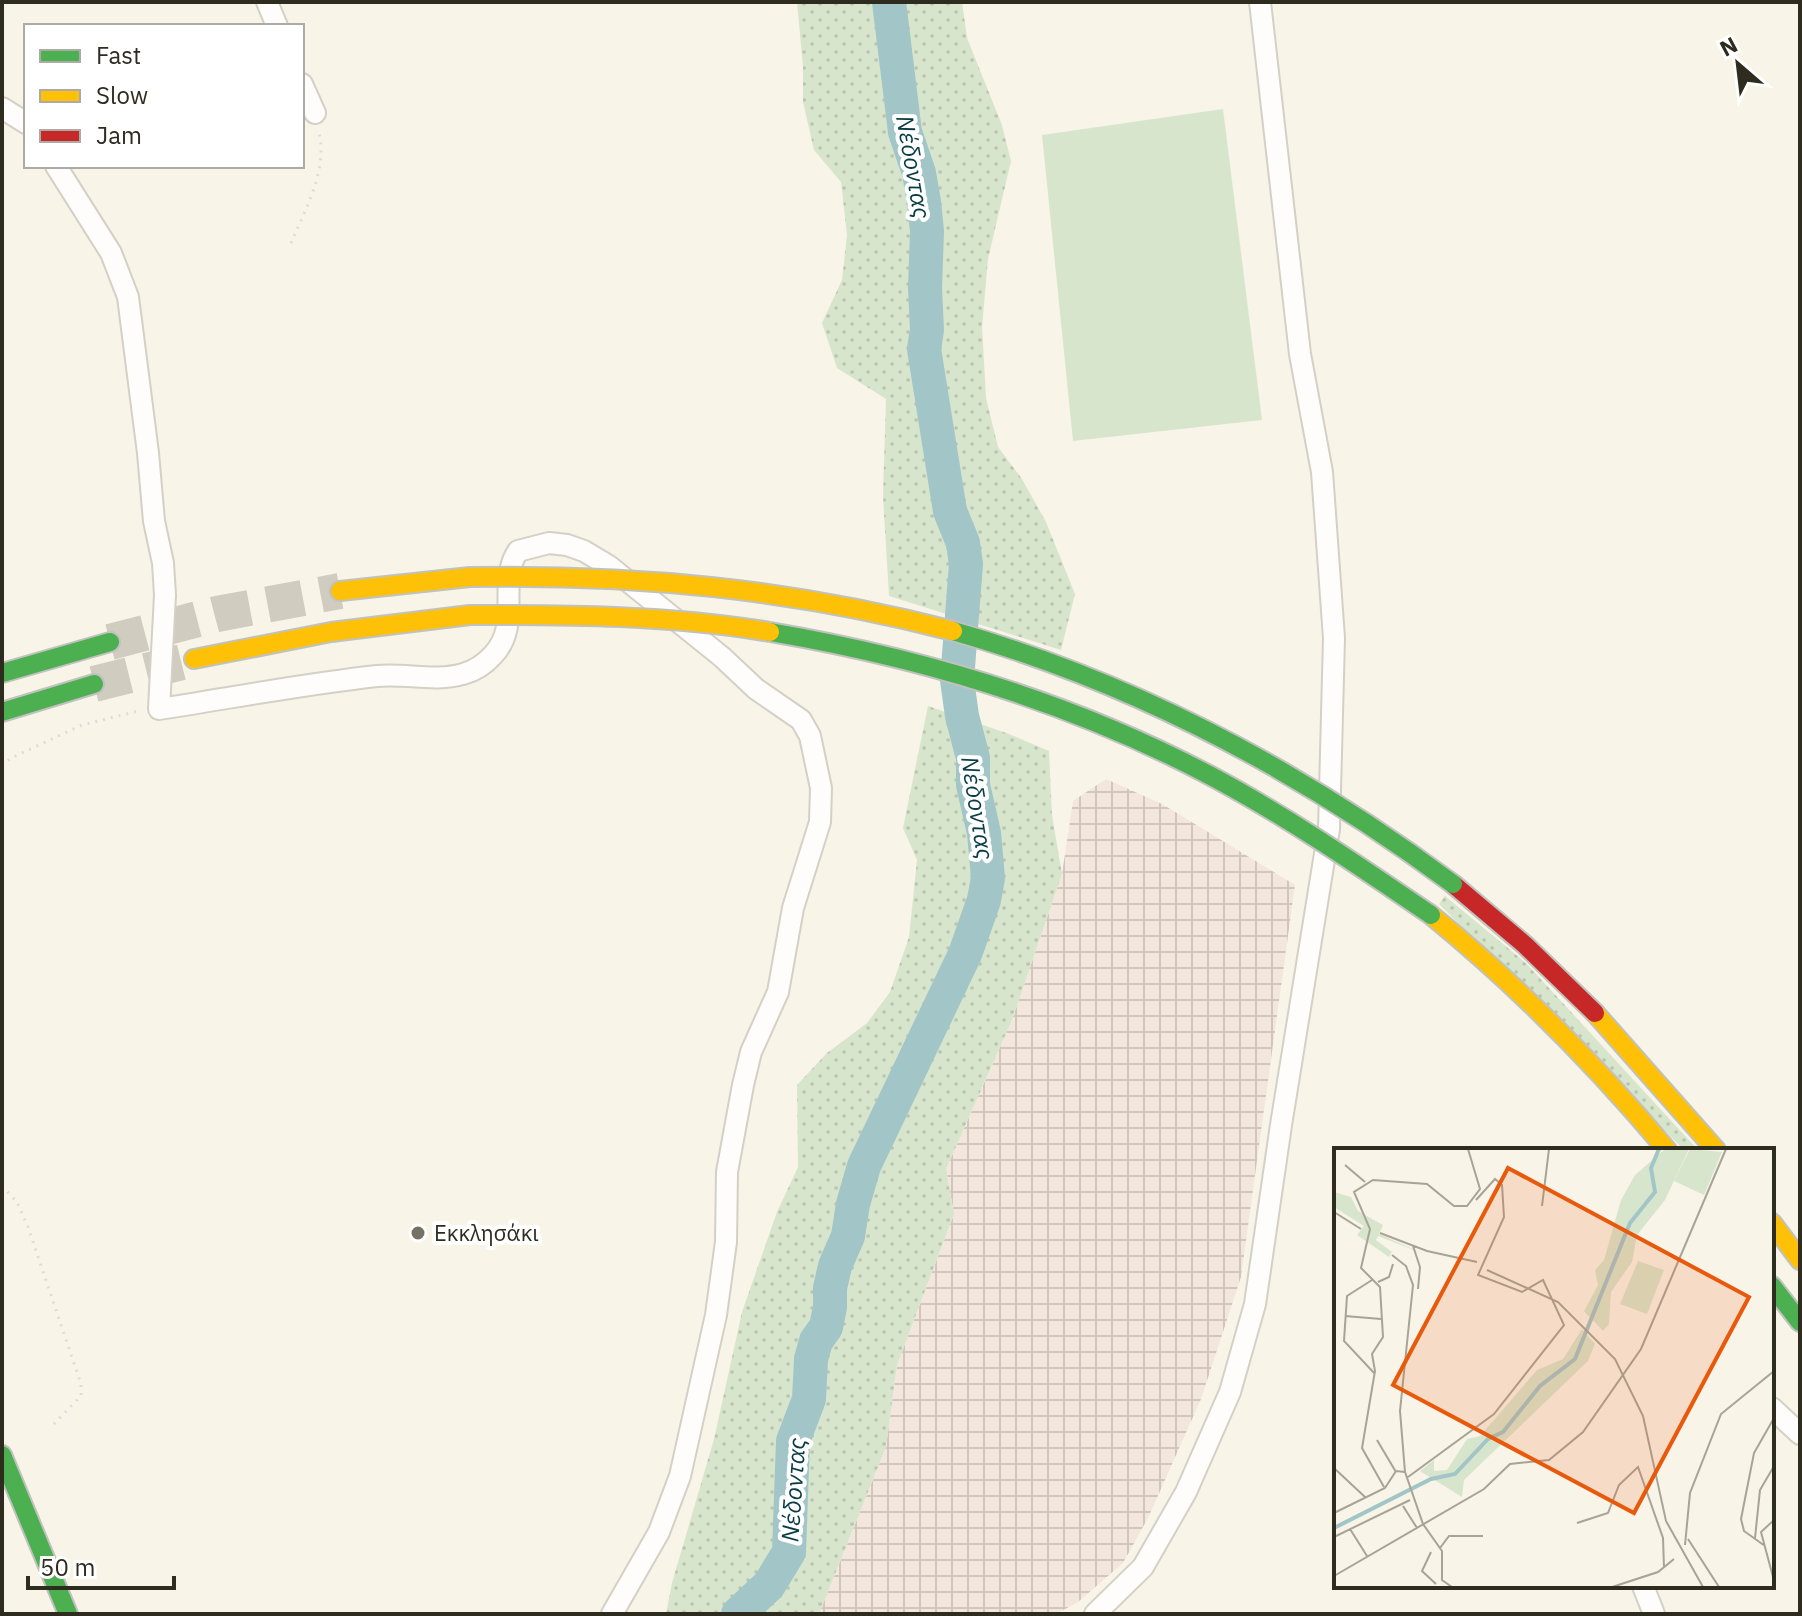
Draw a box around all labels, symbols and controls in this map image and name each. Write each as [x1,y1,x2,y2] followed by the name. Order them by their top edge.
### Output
[24,24,304,168] legend
[1698,24,1778,104] north arrow
[1715,29,1742,62] text: N
[96,39,141,71] text: Fast
[96,79,148,111] text: Slow
[889,113,939,222] water label: Νέδoντας
[96,119,142,151] text: Jam
[954,754,1002,862] water label: Νέδoντας
[1334,1148,1774,1588] inset map
[434,1218,539,1247] place label: Εκκλησάκι
[409,1224,427,1242] marker: Εκκλησάκι
[773,1436,813,1543] water label: Νέδoντας
[28,1540,174,1590] scale bar
[40,1551,95,1583] text: 50 m

